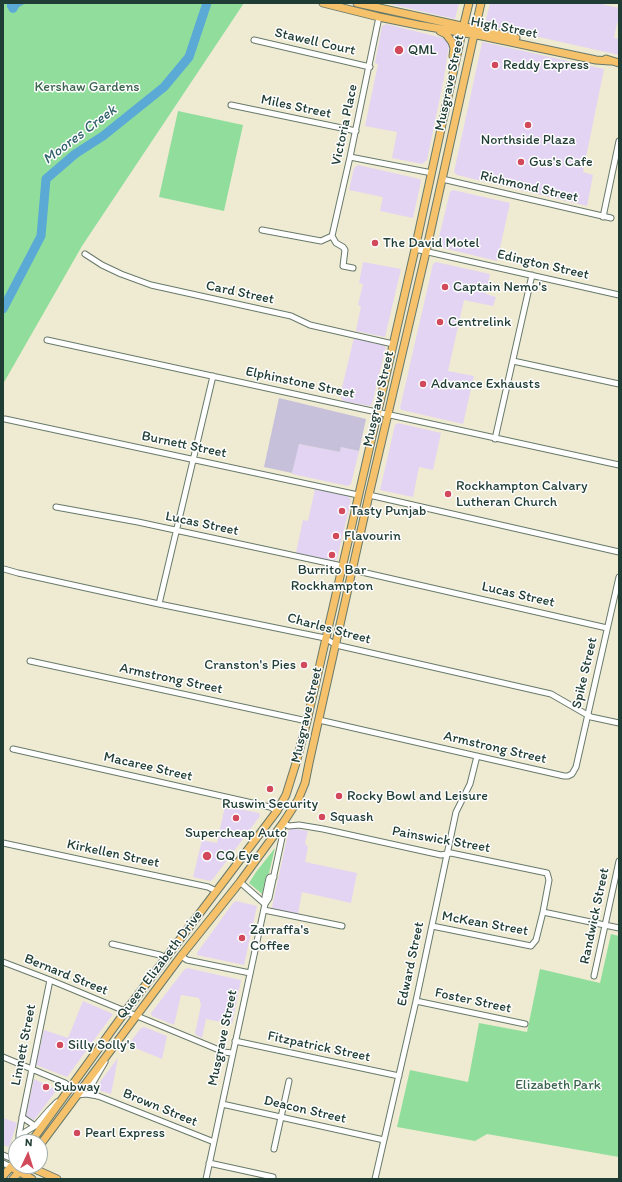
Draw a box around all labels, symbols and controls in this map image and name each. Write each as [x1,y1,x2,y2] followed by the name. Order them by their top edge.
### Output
[469,13,539,43] street label: High Street
[273,25,357,59] street label: Stawell Court
[432,33,468,133] street label: Musgrave Street
[408,42,437,58] place label: QML
[393,44,405,56] marker: QML
[503,57,589,73] place label: Reddy Express
[490,60,500,70] marker: Reddy Express
[34,79,140,95] park label: Kershaw Gardens
[328,83,362,167] street label: Victoria Place
[259,91,333,123] street label: Miles Street
[40,101,120,169] water label: Moores Creek
[523,120,533,130] marker: Northside Plaza
[481,132,575,148] place label: Northside Plaza
[529,154,593,170] place label: Gus's Cafe
[516,157,526,167] marker: Gus's Cafe
[478,168,580,206] street label: Richmond Street
[383,235,479,251] place label: The David Motel
[370,238,380,248] marker: The David Motel
[495,246,591,284] street label: Edington Street
[204,278,276,308] street label: Card Street
[453,279,547,295] place label: Captain Nemo's
[440,282,450,292] marker: Captain Nemo's
[448,314,511,330] place label: Centrelink
[435,317,445,327] marker: Centrelink
[360,349,398,449] street label: Musgrave Street
[244,363,356,403] street label: Elphinstone Street
[431,376,540,392] place label: Advance Exhausts
[418,379,428,389] marker: Advance Exhausts
[140,428,228,462] street label: Burnett Street
[456,478,587,510] place label: Rockhampton Calvary Lutheran Church
[443,489,453,499] marker: Rockhampton Calvary Lutheran Church
[350,503,426,519] place label: Tasty Punjab
[337,506,347,516] marker: Tasty Punjab
[164,508,240,540] street label: Lucas Street
[344,528,401,544] place label: Flavourin
[331,531,341,541] marker: Flavourin
[327,550,337,560] marker: Burrito Bar Rockhampton
[291,562,373,594] place label: Burrito Bar Rockhampton
[480,578,556,612] street label: Lucas Street
[285,610,373,648] street label: Charles Street
[569,636,601,710] street label: Spike Street
[204,657,296,673] place label: Cranston's Pies
[118,660,224,698] street label: Armstrong Street
[299,660,309,670] marker: Cranston's Pies
[288,665,326,765] street label: Musgrave Street
[442,728,548,768] street label: Armstrong Street
[102,749,194,785] street label: Macaree Street
[265,784,275,794] marker: Ruswin Security
[347,788,488,804] place label: Rocky Bowl and Leisure
[334,791,344,801] marker: Rocky Bowl and Leisure
[222,796,318,812] place label: Ruswin Security
[330,809,373,825] place label: Squash
[317,812,327,822] marker: Squash
[231,813,241,823] marker: Supercheap Auto
[391,823,491,857] street label: Painswick Street
[185,825,287,841] place label: Supercheap Auto
[65,836,161,872] street label: Kirkellen Street
[216,848,259,864] place label: CQ Eye
[201,850,213,862] marker: CQ Eye
[577,866,613,966] street label: Randwick Street
[114,907,206,1023] street label: Queen Elizabeth Drive
[440,908,530,940] street label: McKean Street
[394,920,428,1008] street label: Edward Street
[250,922,309,954] place label: Zarraffa's Coffee
[237,933,247,943] marker: Zarraffa's Coffee
[22,951,110,999] street label: Bernard Street
[433,985,513,1017] street label: Foster Street
[205,988,241,1088] street label: Musgrave Street
[8,1003,40,1087] street label: Linnett Street
[266,1028,372,1066] street label: Fitzpatrick Street
[68,1037,136,1053] place label: Silly Solly's
[55,1040,65,1050] marker: Silly Solly's
[515,1077,601,1093] park label: Elizabeth Park
[54,1079,100,1095] place label: Subway
[41,1082,51,1092] marker: Subway
[120,1085,200,1131] street label: Brown Street
[262,1092,348,1128] street label: Deacon Street
[85,1125,165,1141] place label: Pearl Express
[72,1128,82,1138] marker: Pearl Express
[8,1134,48,1174] north arrow
[25,1136,33,1149] text: N

